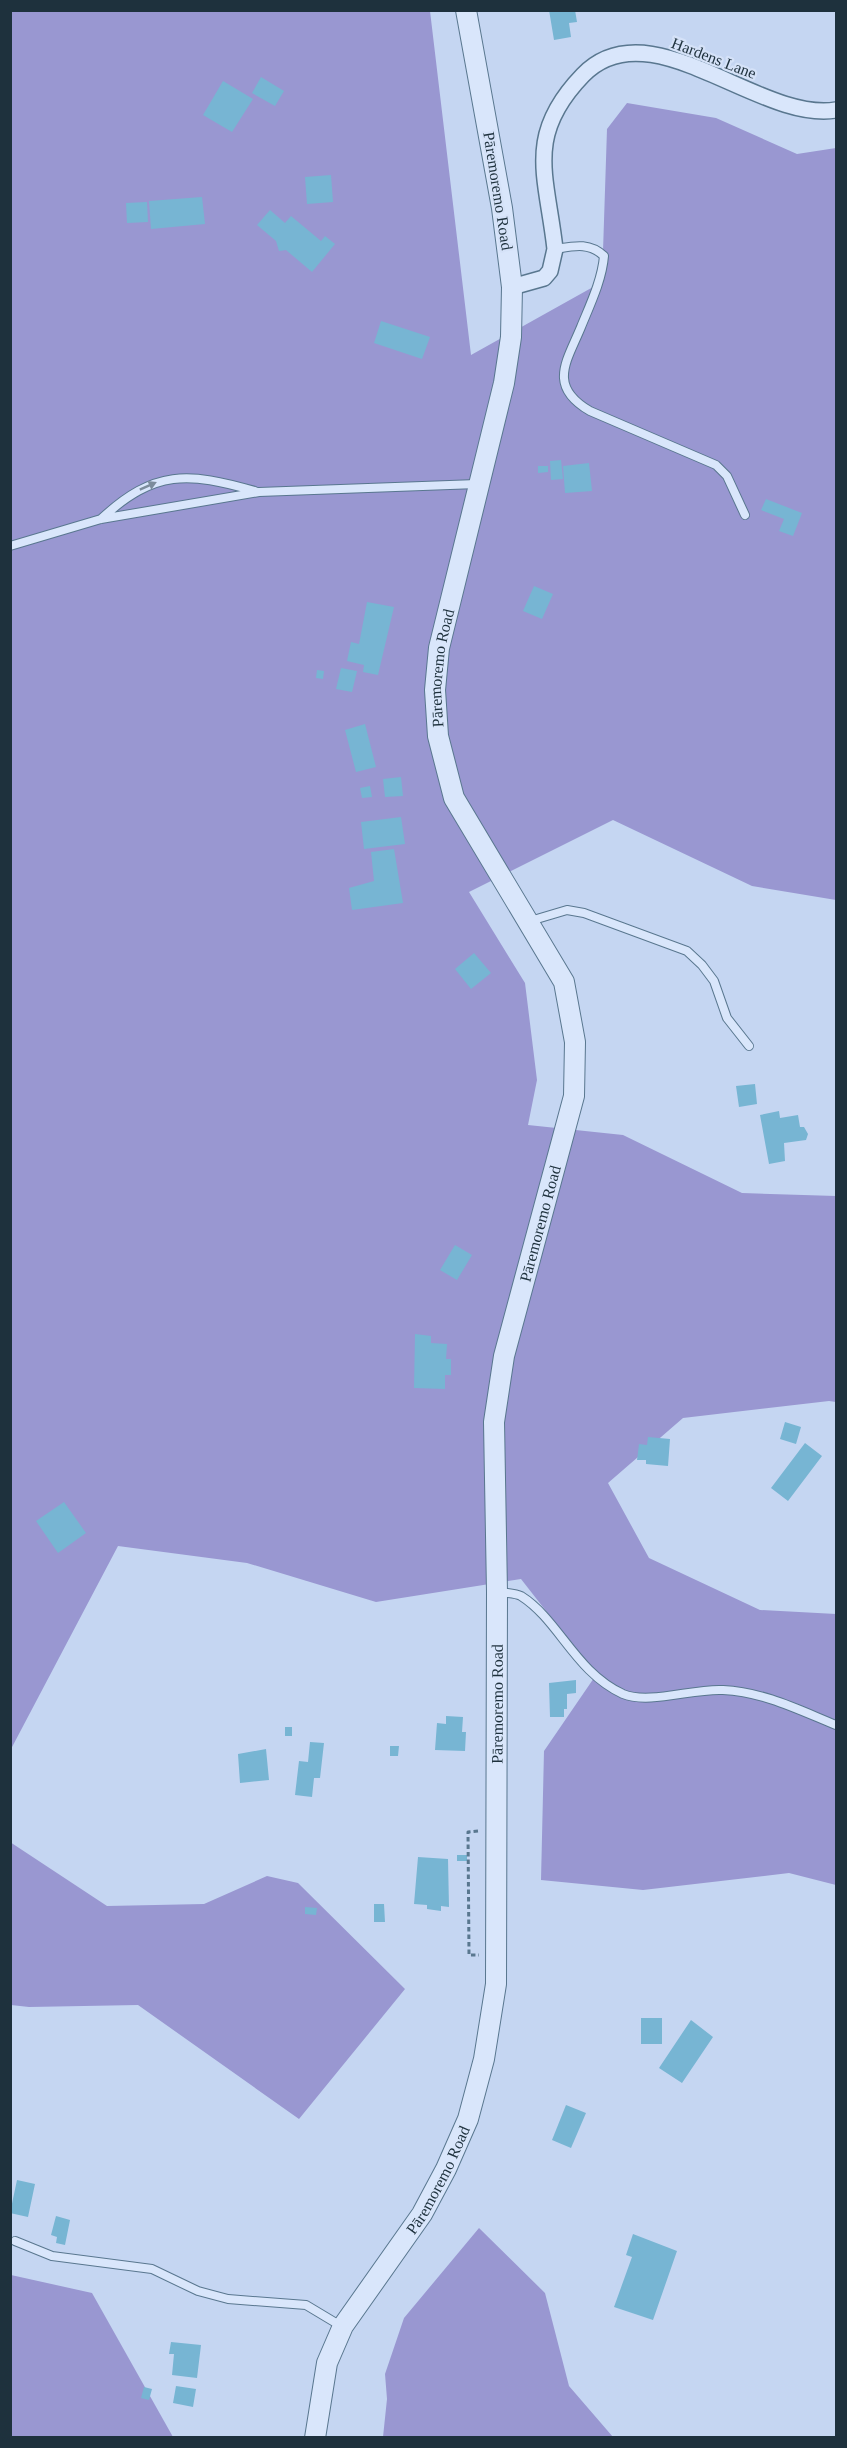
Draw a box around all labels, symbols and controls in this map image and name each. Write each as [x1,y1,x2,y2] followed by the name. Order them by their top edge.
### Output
[669,34,759,82] street label: Hardens Lane
[480,131,516,251] street label: Pāremoremo Road
[140,481,158,491] one-way arrow
[426,607,457,728] street label: Pāremoremo Road
[516,1164,563,1283] street label: Pāremoremo Road
[488,1644,505,1764] street label: Pāremoremo Road
[402,2123,472,2237] street label: Pāremoremo Road

